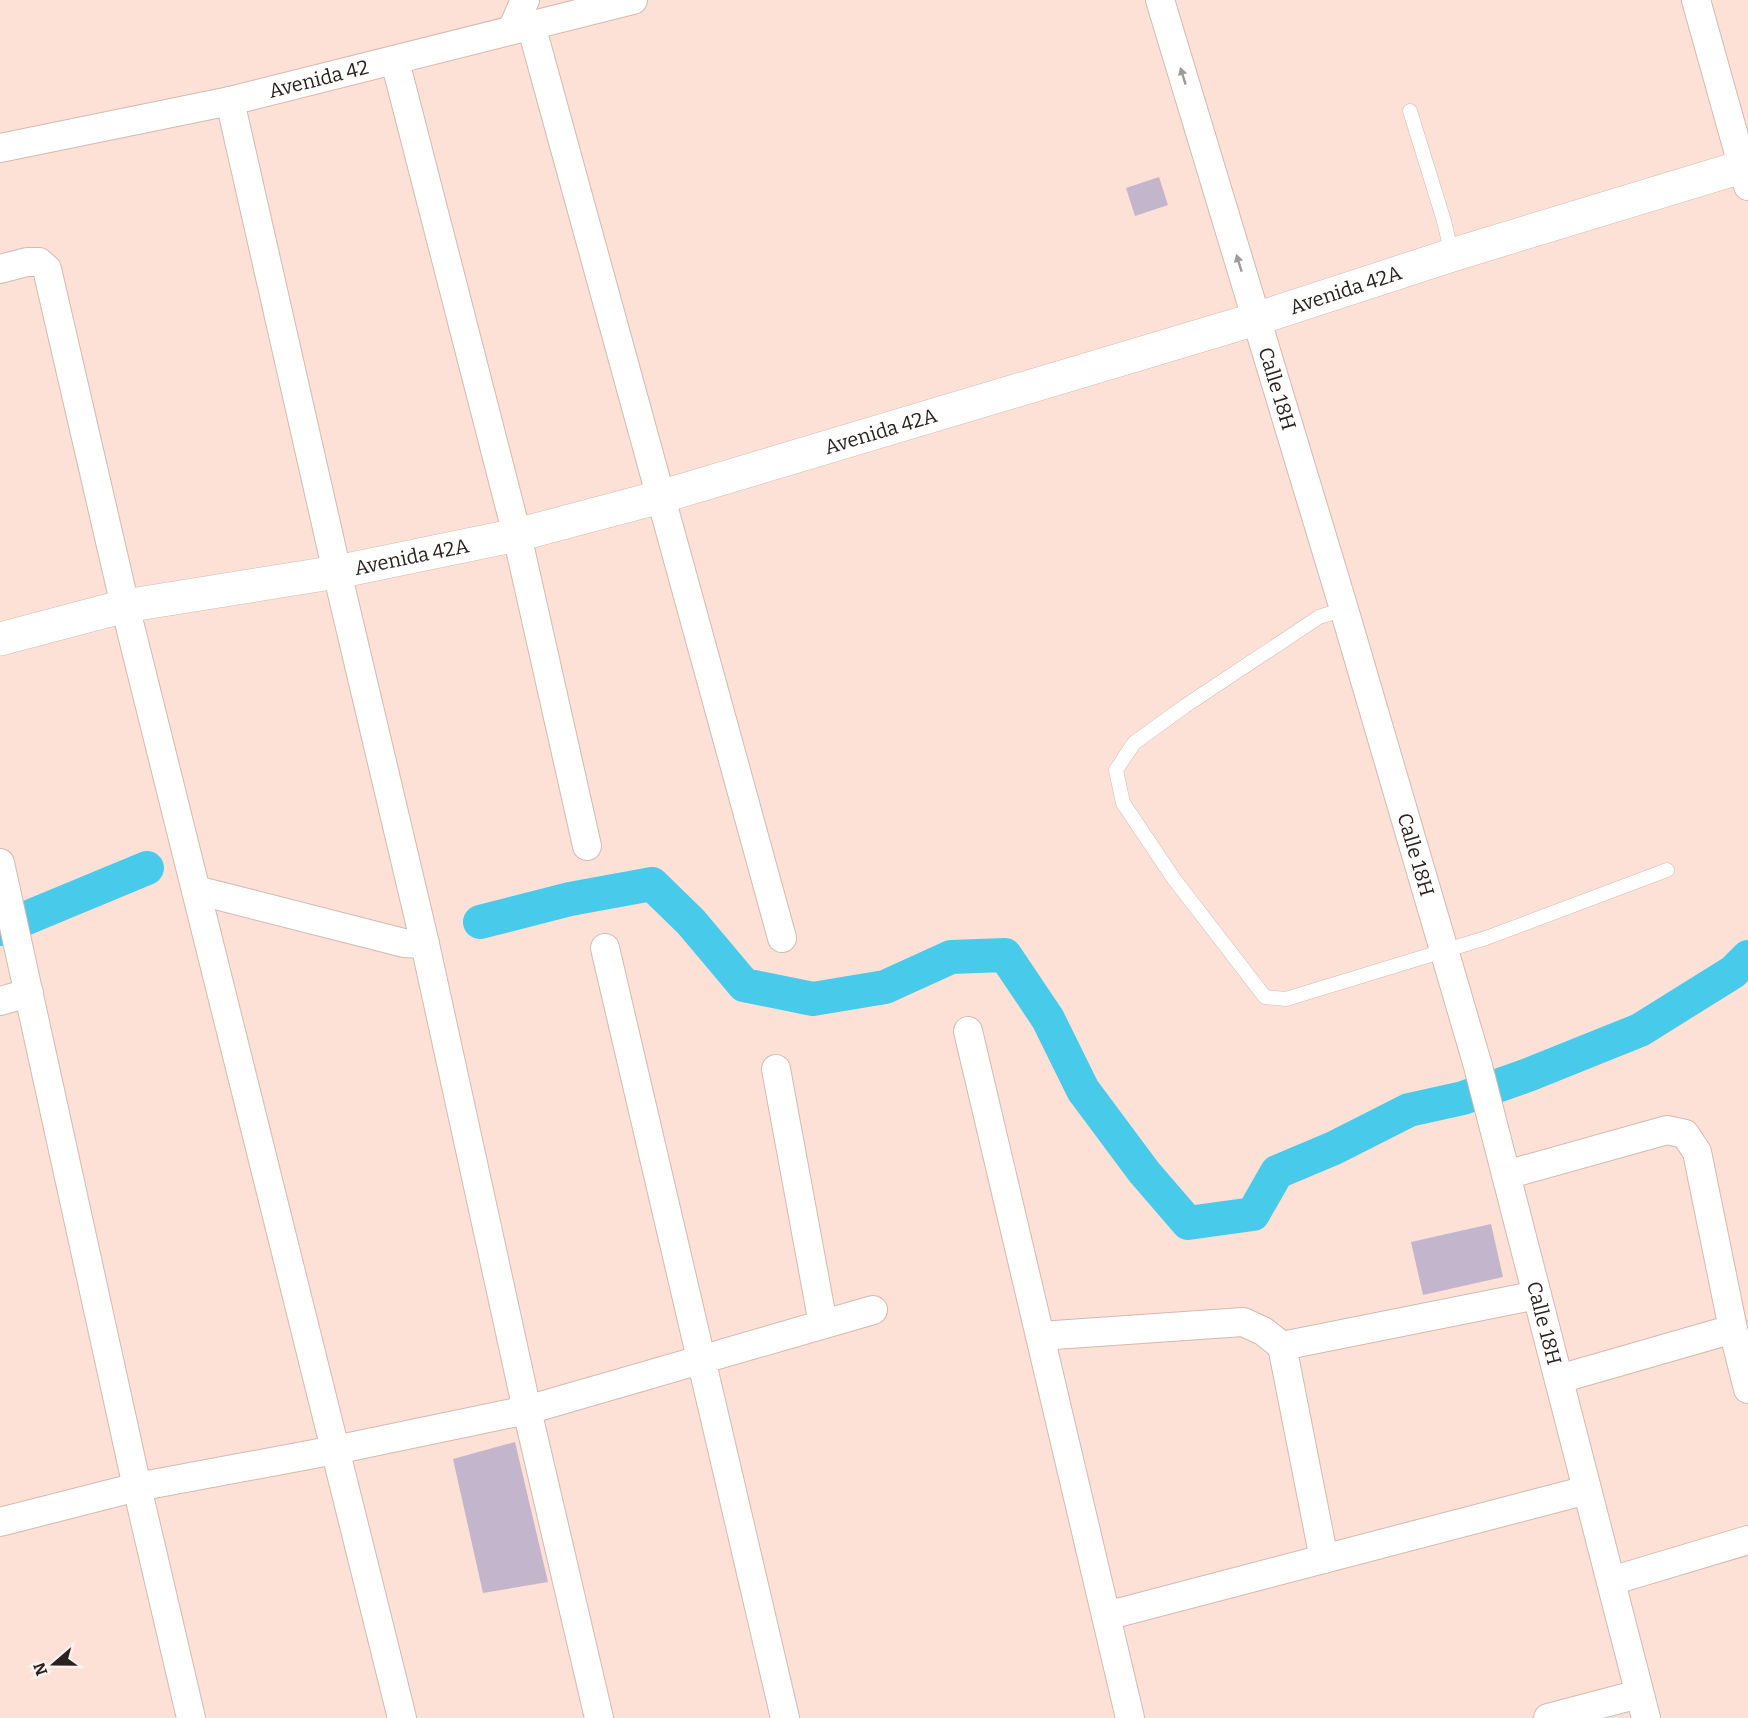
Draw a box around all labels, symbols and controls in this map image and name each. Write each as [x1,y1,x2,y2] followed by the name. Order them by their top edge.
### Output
[266,55,371,103] street label: Avenida 42
[1178,67,1187,85] one-way arrow
[1234,254,1243,272] one-way arrow
[1287,260,1405,319] street label: Avenida 42A
[1254,344,1301,433] street label: Calle 18H
[822,403,941,459] street label: Avenida 42A
[352,533,472,580] street label: Avenida 42A
[1392,810,1440,899] street label: Calle 18H
[1522,1279,1567,1368] street label: Calle 18H
[24,1634,84,1694] north arrow
[29,1660,51,1678] text: N

